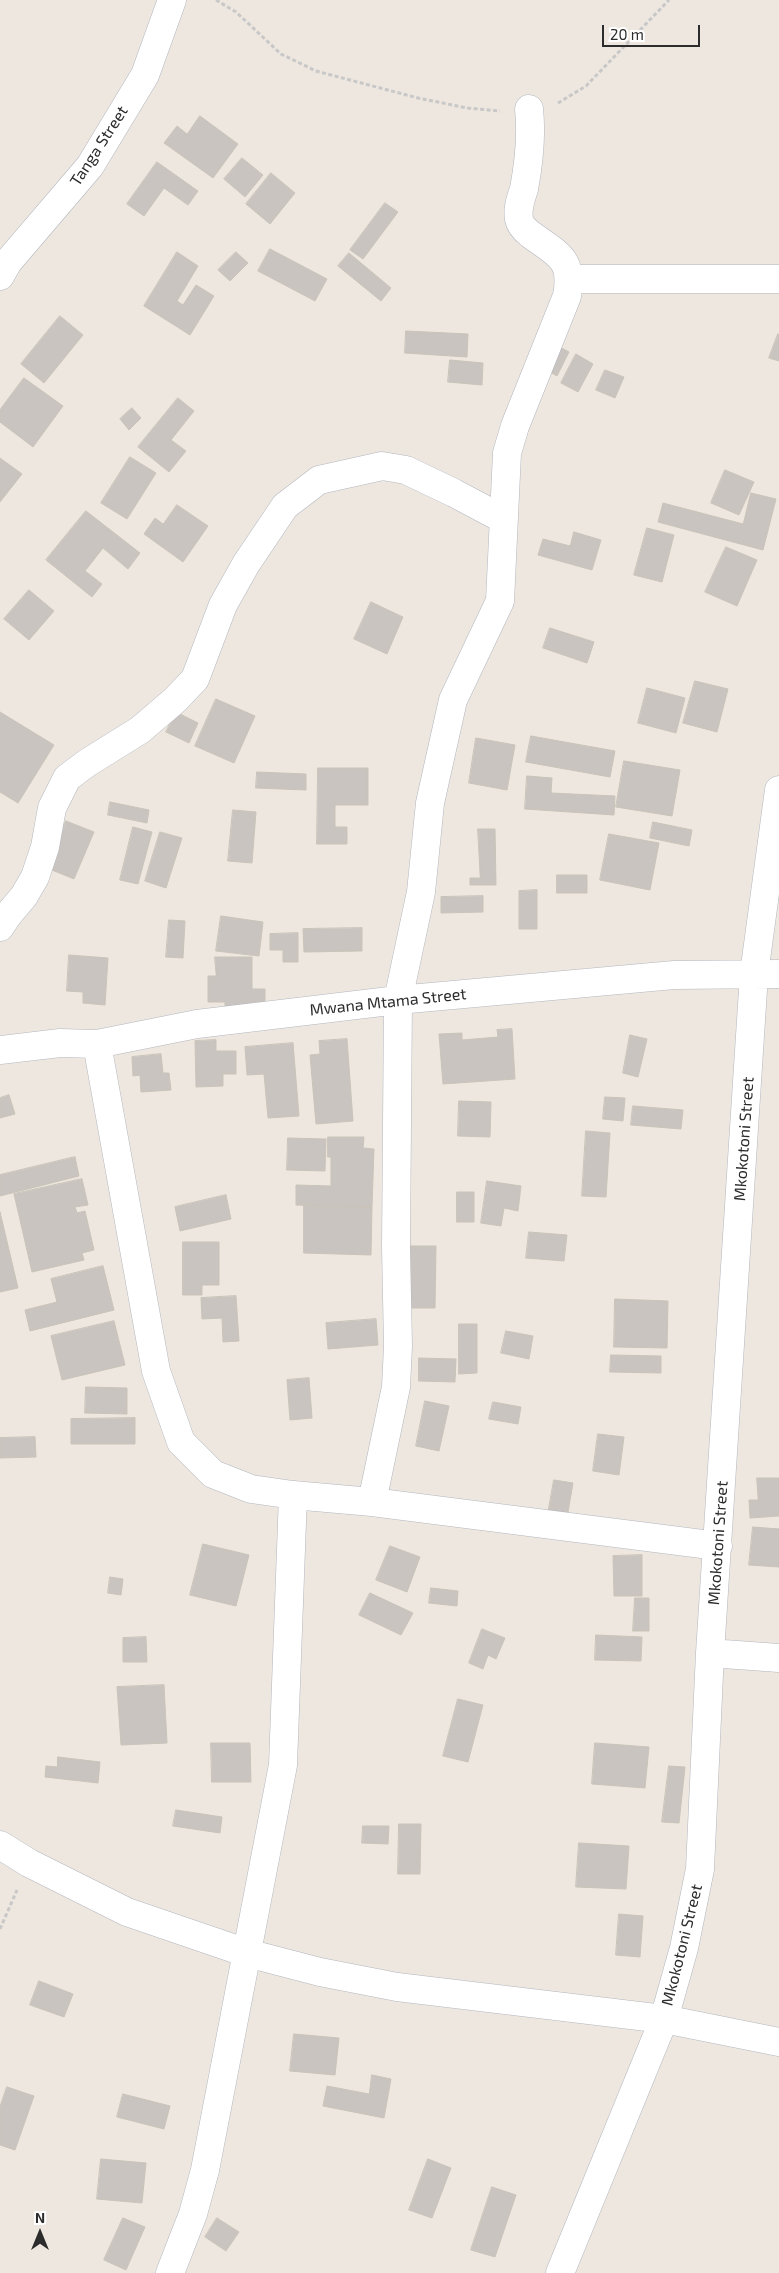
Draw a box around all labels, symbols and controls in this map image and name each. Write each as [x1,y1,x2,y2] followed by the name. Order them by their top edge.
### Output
[604,15,702,47] scale bar
[610,25,644,43] text: 20 m
[66,102,132,190] street label: Tanga Street
[309,984,467,1020] street label: Mwana Mtama Street
[730,1076,758,1202] street label: Mkokotoni Street
[704,1480,732,1606] street label: Mkokotoni Street
[658,1882,706,2008] street label: Mkokotoni Street
[15,2208,65,2258] north arrow
[35,2209,45,2226] text: N

